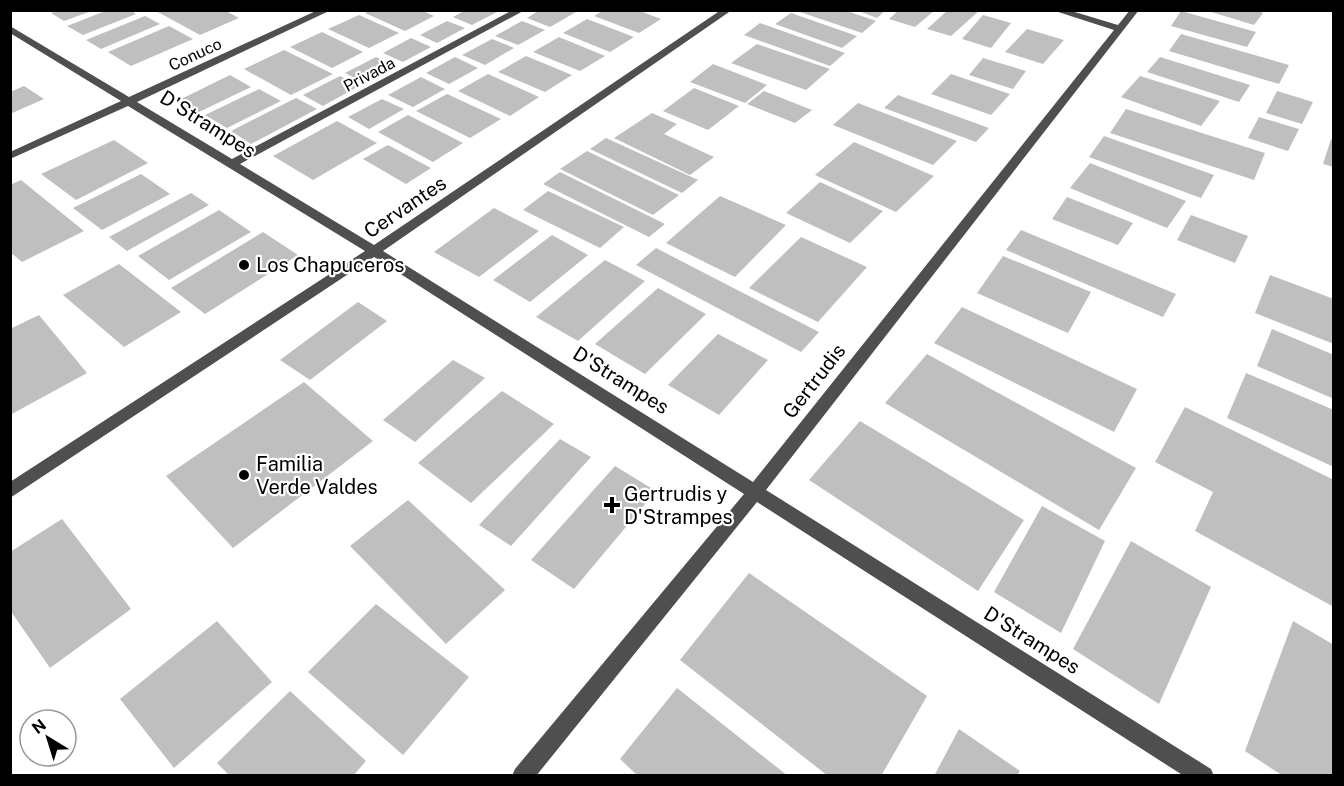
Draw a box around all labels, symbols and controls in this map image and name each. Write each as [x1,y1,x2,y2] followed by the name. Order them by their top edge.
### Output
[166,34,225,75] street label: Conuco
[340,53,398,96] street label: Privada
[156,85,260,163] street label: D'Strampes
[359,171,451,243] street label: Cervantes
[256,253,404,277] place label: Los Chapuceros
[237,258,251,272] marker: Los Chapuceros
[777,339,851,423] street label: Gertrudis
[569,341,673,419] street label: D'Strampes
[256,452,378,499] place label: Familia Verde Valdes
[237,468,251,482] marker: Familia Verde Valdes
[624,482,733,529] place label: Gertrudis y D'Strampes
[605,498,619,512] marker: Gertrudis y D'Strampes
[980,601,1084,679] street label: D'Strampes
[18,708,78,768] north arrow
[28,715,50,738] text: N

